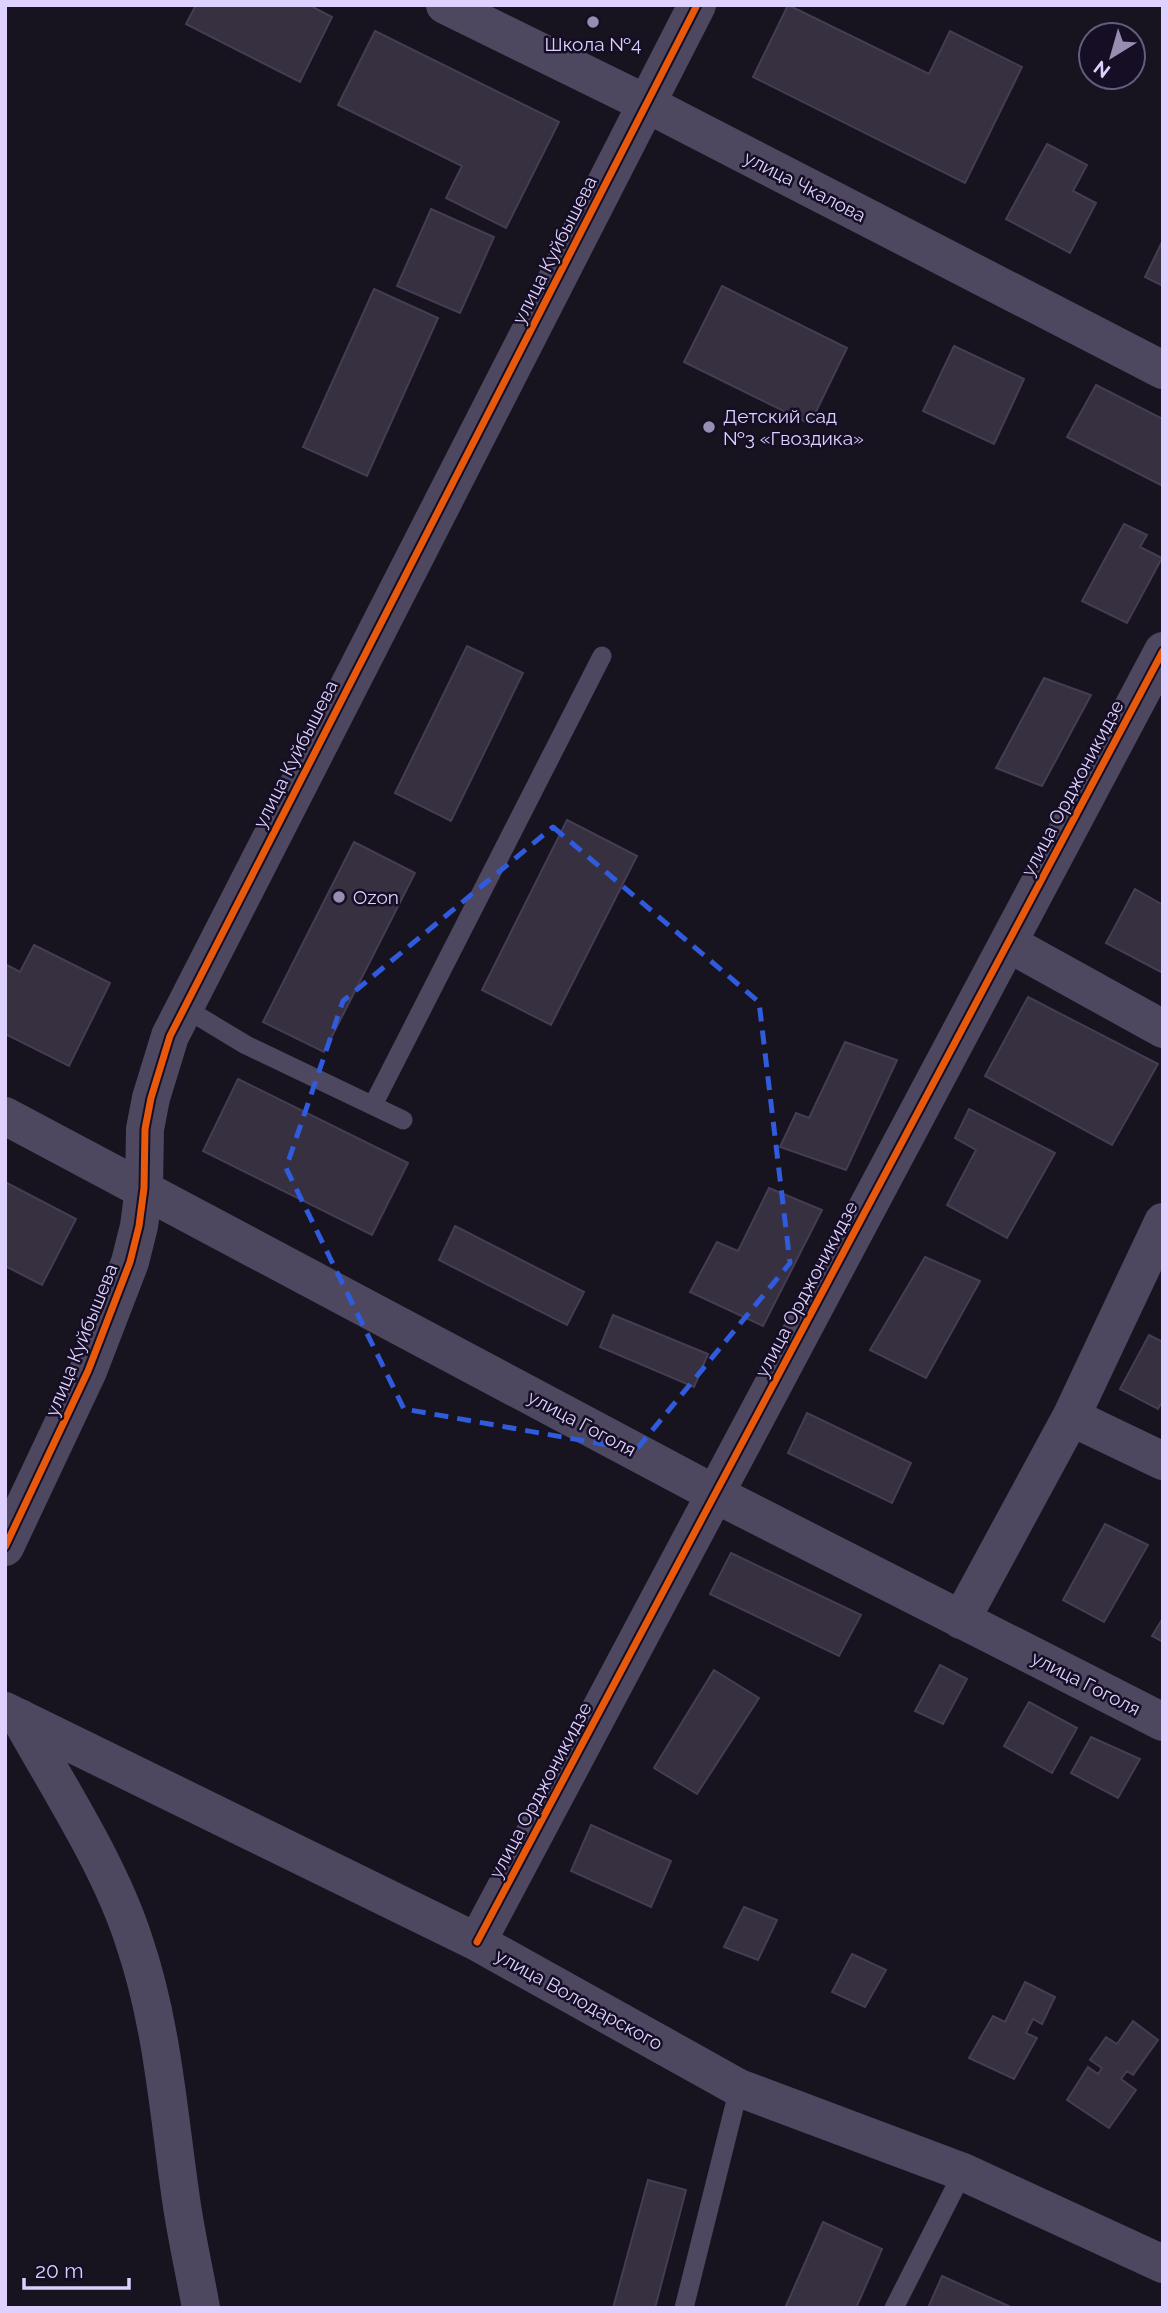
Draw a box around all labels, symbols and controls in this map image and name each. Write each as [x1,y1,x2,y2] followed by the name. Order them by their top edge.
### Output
[585,14,601,30] marker: Школа №4
[1077,21,1147,91] north arrow
[545,33,641,55] place label: Школа №4
[1089,56,1114,83] text: N
[740,146,870,226] street label: улица Чкалова
[507,172,601,328] street label: улица Куйбышева
[723,405,864,449] place label: Детский сад №3 «Гвоздика»
[701,419,717,435] marker: Детский сад №3 «Гвоздика»
[248,676,342,832] street label: улица Куйбышева
[1016,696,1128,880] street label: улица Орджоникидзе
[353,886,399,908] place label: Ozon
[331,889,347,905] marker: Ozon
[750,1197,862,1381] street label: улица Орджоникидзе
[40,1260,122,1420] street label: улица Куйбышева
[524,1385,640,1461] street label: улица Гоголя
[1028,1646,1144,1720] street label: улица Гоголя
[484,1698,596,1882] street label: улица Орджоникидзе
[492,1944,666,2054] street label: улица Володарского
[24,2246,130,2290] scale bar
[35,2258,83,2283] text: 20 m

